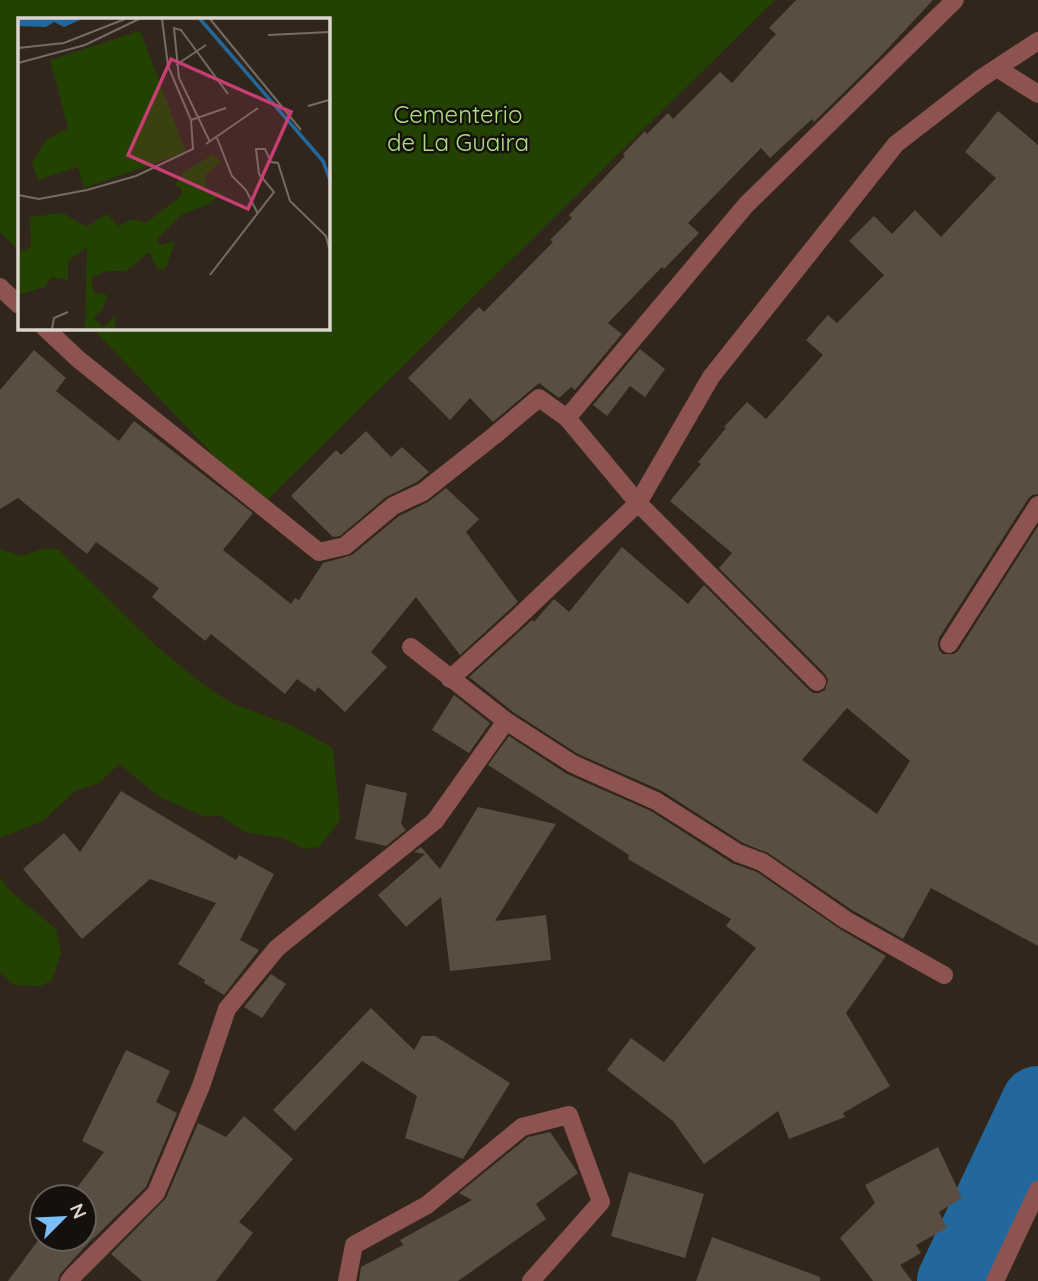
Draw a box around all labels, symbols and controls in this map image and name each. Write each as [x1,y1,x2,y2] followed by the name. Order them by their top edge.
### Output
[18,18,329,329] inset map
[387,99,529,157] park label: Cementerio de La Guaira
[28,1183,98,1253] north arrow
[65,1200,92,1222] text: N

